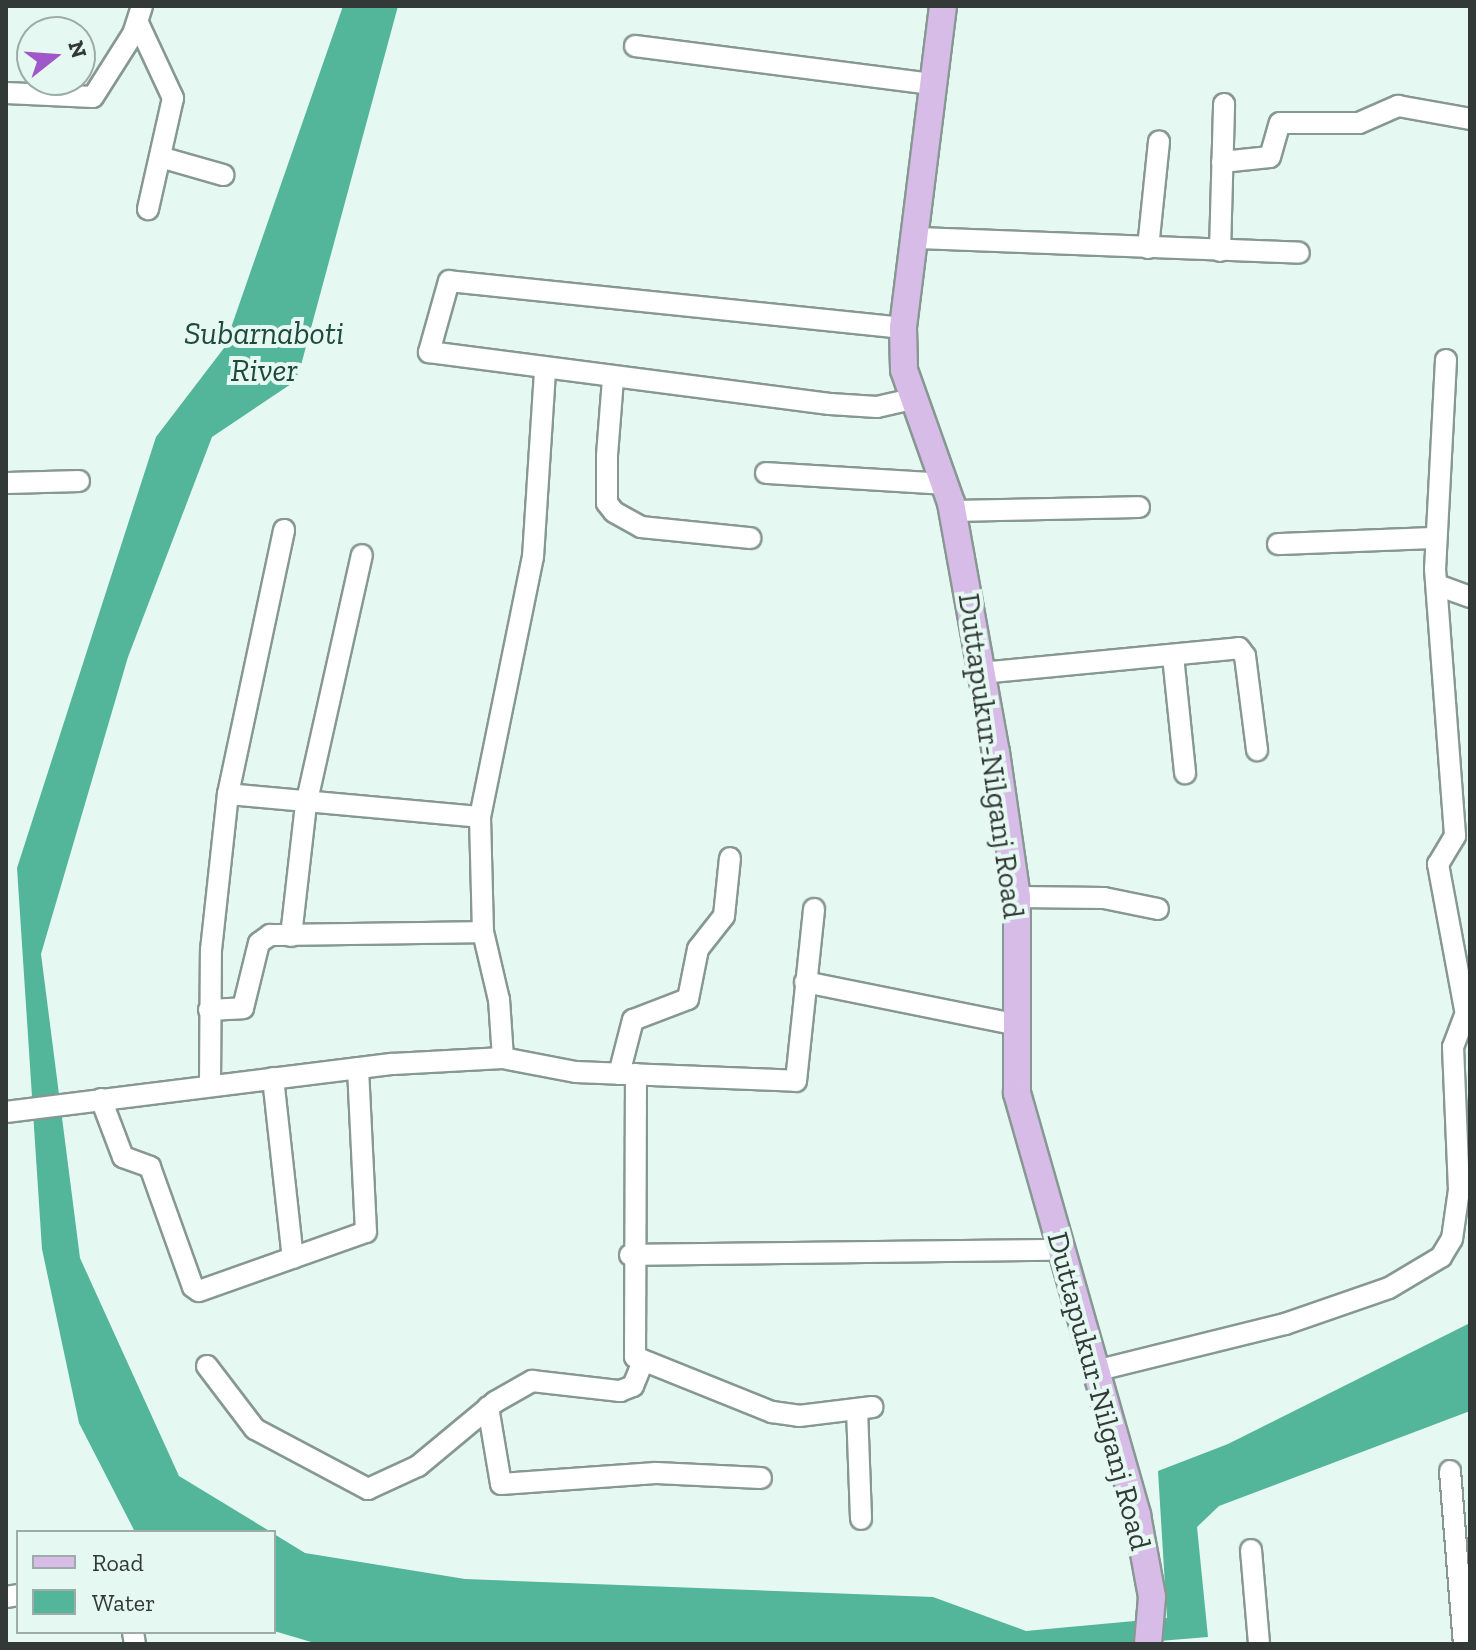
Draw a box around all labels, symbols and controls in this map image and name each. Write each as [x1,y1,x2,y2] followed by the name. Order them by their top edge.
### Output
[16,16,96,96] north arrow
[62,37,93,61] text: N
[184,315,344,390] water label: Subarnaboti River
[950,591,1032,921] street label: Duttapukur-Nilganj Road
[1039,1228,1159,1554] street label: Duttapukur-Nilganj Road
[16,1530,276,1634] legend
[92,1548,144,1577] text: Road
[92,1588,155,1617] text: Water

